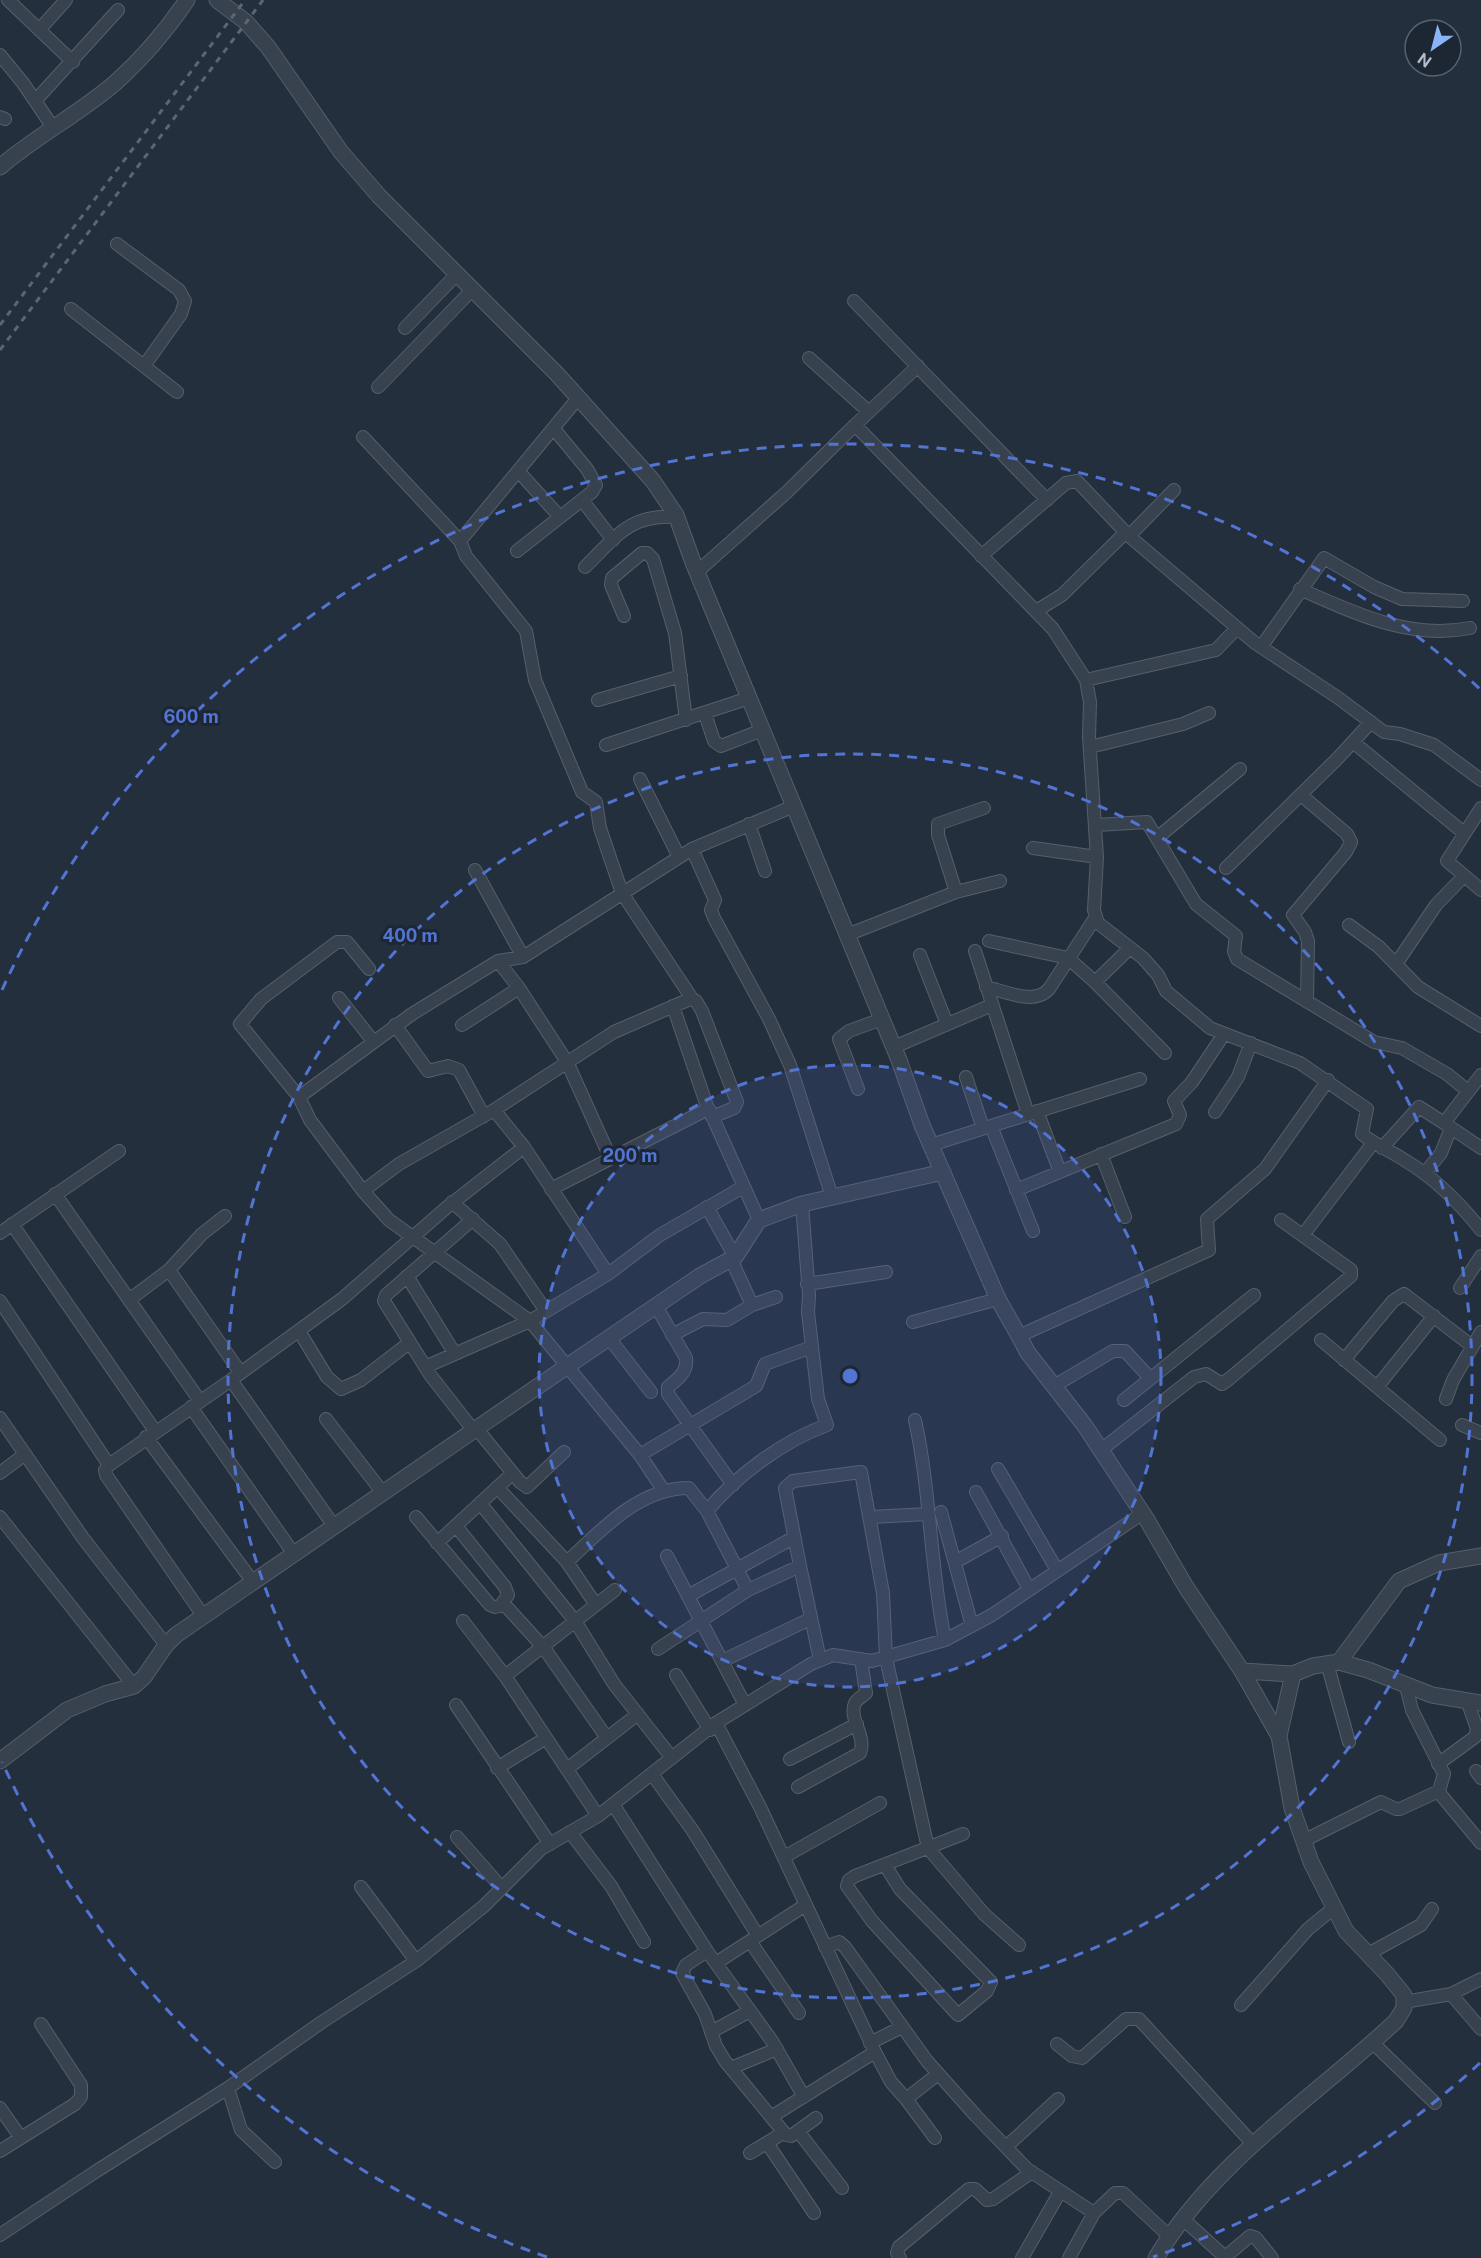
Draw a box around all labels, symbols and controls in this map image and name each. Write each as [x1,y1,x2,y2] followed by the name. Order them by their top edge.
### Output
[1403,18,1463,78] north arrow
[1414,49,1435,71] text: N
[163,706,219,727] text: 600 m
[382,925,438,946] text: 400 m
[603,1145,657,1166] text: 200 m
[840,1366,860,1386] centre of rings

